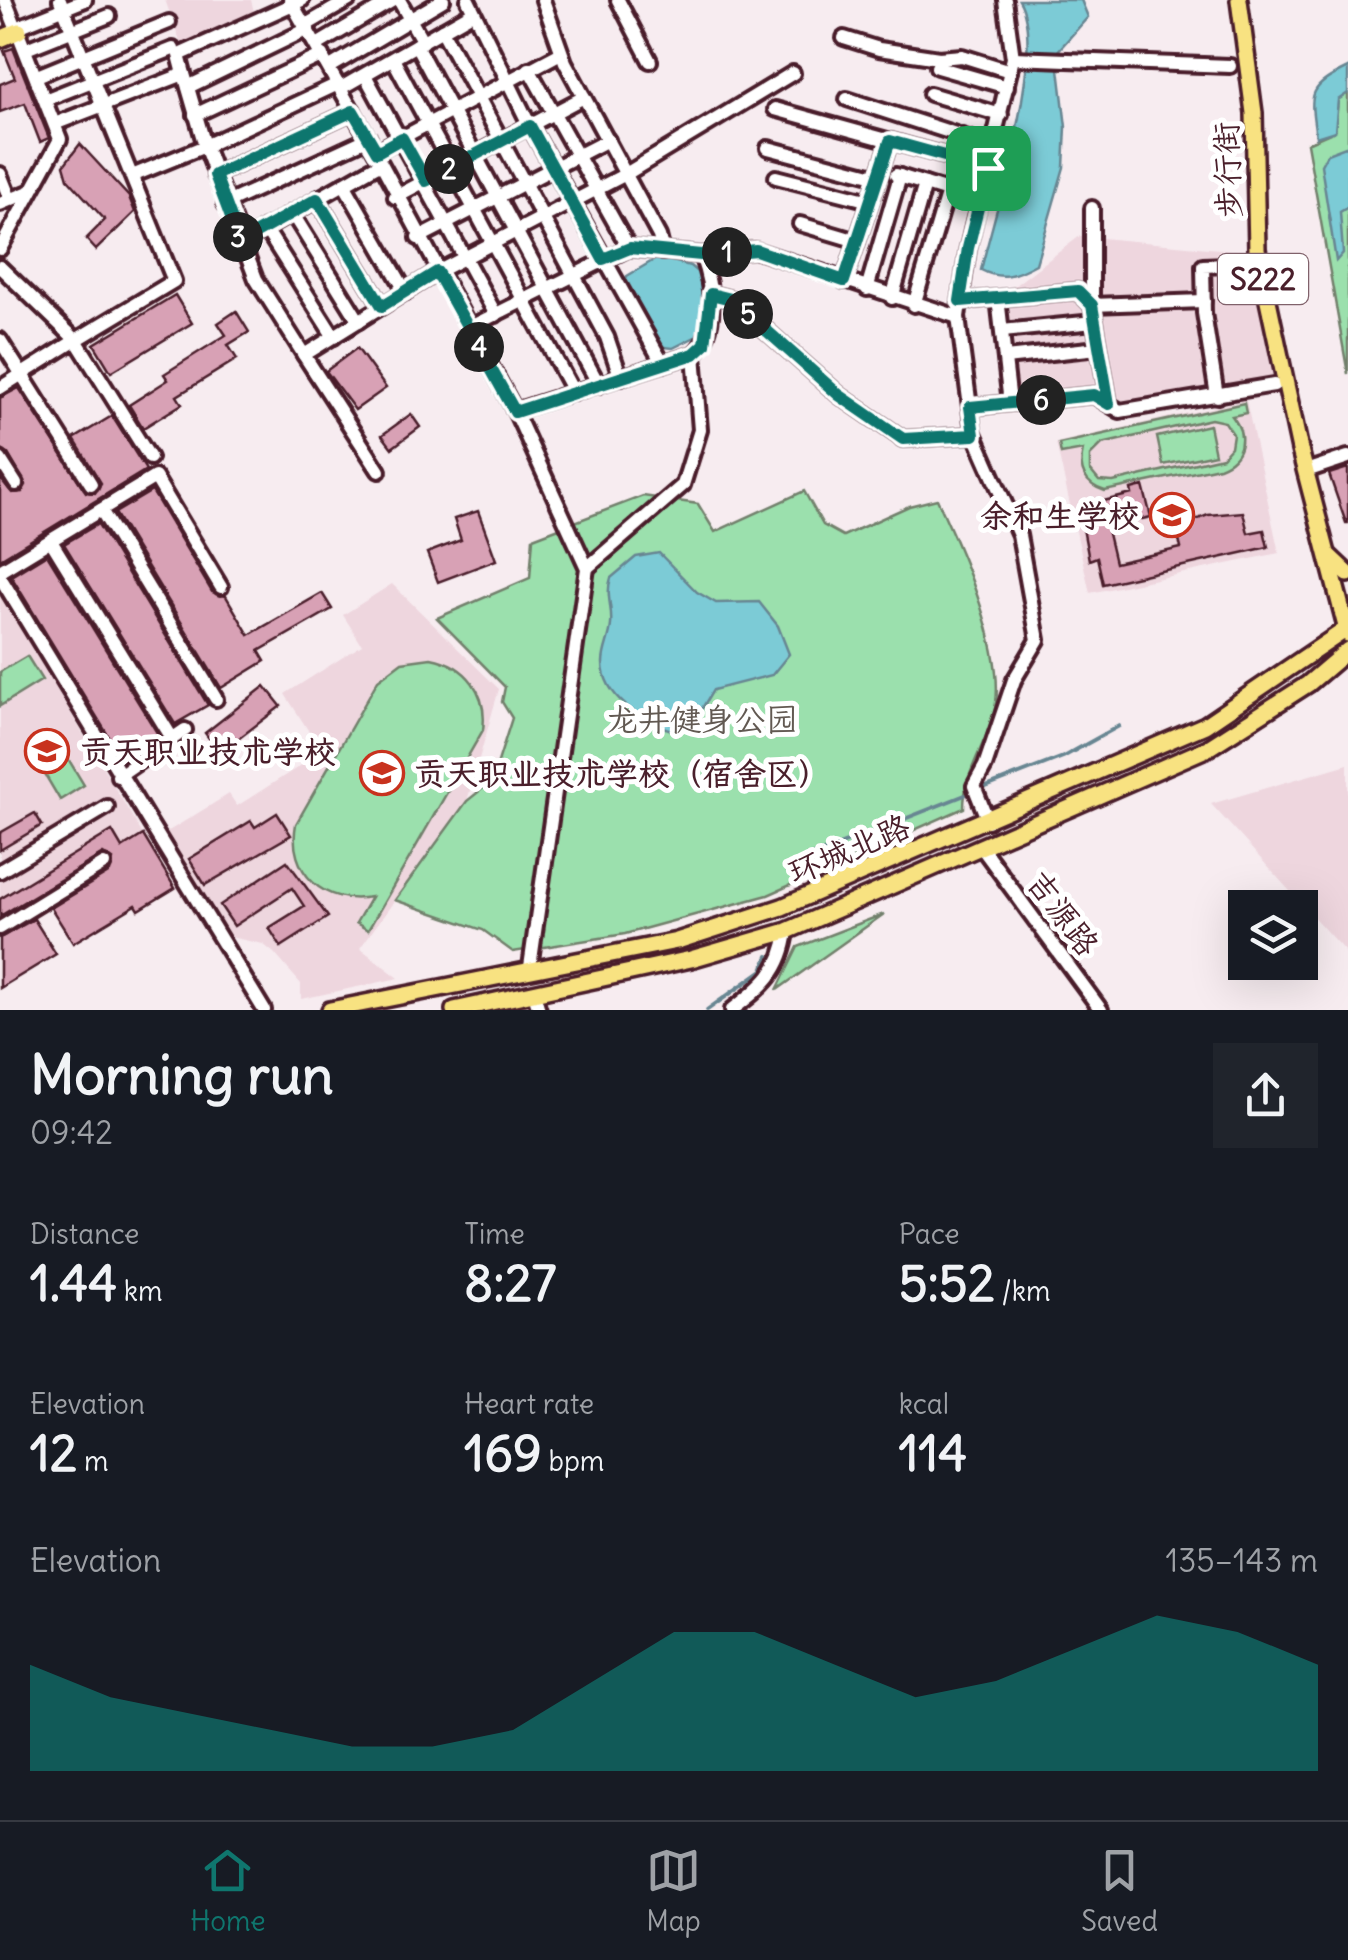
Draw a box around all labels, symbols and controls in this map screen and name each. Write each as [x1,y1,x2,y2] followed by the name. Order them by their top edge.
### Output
[1205,121,1249,219] street label: 步行街
[946,126,1031,211] pin
[961,141,1016,196] icon: arrive
[424,144,474,194] pin: 2
[441,151,457,187] text: 2
[213,212,263,262] pin: 3
[230,219,246,255] text: 3
[702,227,752,277] pin: 1
[721,234,733,270] text: 1
[1218,254,1308,304] road number: S222
[723,289,773,339] pin: 5
[740,296,756,332] text: 5
[454,322,504,372] pin: 4
[471,329,487,365] text: 4
[1016,375,1066,425] pin: 6
[1033,382,1049,418] text: 6
[1149,492,1195,538] school or university icon: 余和生学校
[980,495,1140,536] place label: 余和生学校
[606,699,798,740] park label: 龙井健身公园
[24,728,70,774] school or university icon: 贡天职业技术学校
[80,731,336,772] place label: 贡天职业技术学校
[359,750,405,796] school or university icon: 贡天职业技术学校（宿舍区）
[414,753,830,794] place label: 贡天职业技术学校（宿舍区）
[782,805,916,893] street label: 环城北路
[1018,862,1108,964] street label: 吉源路
[1228,890,1318,980] map controls
[1228,890,1318,980] button: layers
[30,1040,334,1109] text: Morning run
[1213,1043,1318,1148] button: share
[30,1112,113,1153] text: 09:42
[30,1216,139,1252] text: Distance
[464,1216,525,1252] text: Time
[899,1216,960,1252] text: Pace
[30,1252,117,1315] text: 1.44
[464,1252,556,1315] text: 8:27
[899,1252,995,1315] text: 5:52
[117,1273,163,1309] text: km
[995,1273,1051,1309] text: /km
[30,1386,145,1422] text: Elevation
[464,1386,594,1422] text: Heart rate
[899,1386,949,1422] text: kcal
[30,1422,77,1485] text: 12
[464,1422,542,1485] text: 169
[899,1422,967,1485] text: 114
[77,1443,108,1479] text: m
[542,1443,604,1479] text: bpm
[30,1540,161,1581] text: Elevation
[1165,1540,1318,1581] text: 135–143 m
[190,1843,266,1939] tab: Home
[646,1843,701,1939] tab: Map
[1081,1843,1158,1939] tab: Saved

